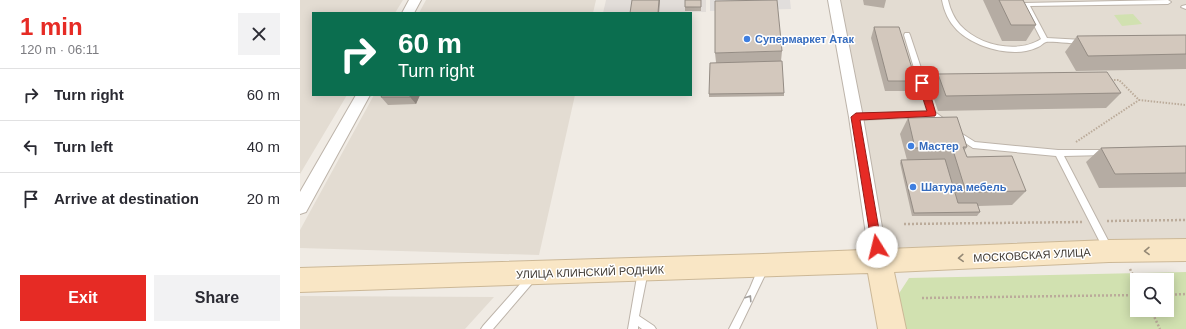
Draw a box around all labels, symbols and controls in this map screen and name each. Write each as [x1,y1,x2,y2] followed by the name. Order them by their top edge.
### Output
[20,13,83,40] text: 1 min
[238,13,280,55] button: close
[332,28,384,80] icon: right
[398,28,462,59] text: 60 m
[755,33,854,45] place label: Супермаркет Атак
[742,34,752,44] marker: Супермаркет Атак
[20,42,99,57] text: 120 m · 06:11
[398,61,474,81] text: Turn right
[905,66,939,100] pin
[911,72,933,94] icon: arrive
[20,84,42,106] icon: right
[54,86,124,103] text: Turn right
[247,86,280,103] text: 60 m
[20,136,42,158] icon: left
[54,138,113,155] text: Turn left
[247,138,280,155] text: 40 m
[919,140,959,152] place label: Мастер
[906,141,916,151] marker: Мастер
[921,181,1007,193] place label: Шатура мебель
[908,182,918,192] marker: Шатура мебель
[20,188,42,210] icon: arrive
[54,190,199,207] text: Arrive at destination
[247,190,280,207] text: 20 m
[856,226,898,268] position arrow
[973,246,1092,264] street label: МОСКОВСКАЯ УЛИЦА
[1144,247,1150,255] one-way arrow
[958,254,964,262] one-way arrow
[516,263,665,281] street label: УЛИЦА КЛИНСКИЙ РОДНИК
[1130,273,1174,317] map controls
[1130,273,1174,317] button: search
[20,275,146,321] button: Exit
[154,275,280,321] button: Share
[745,295,752,302] one-way arrow

